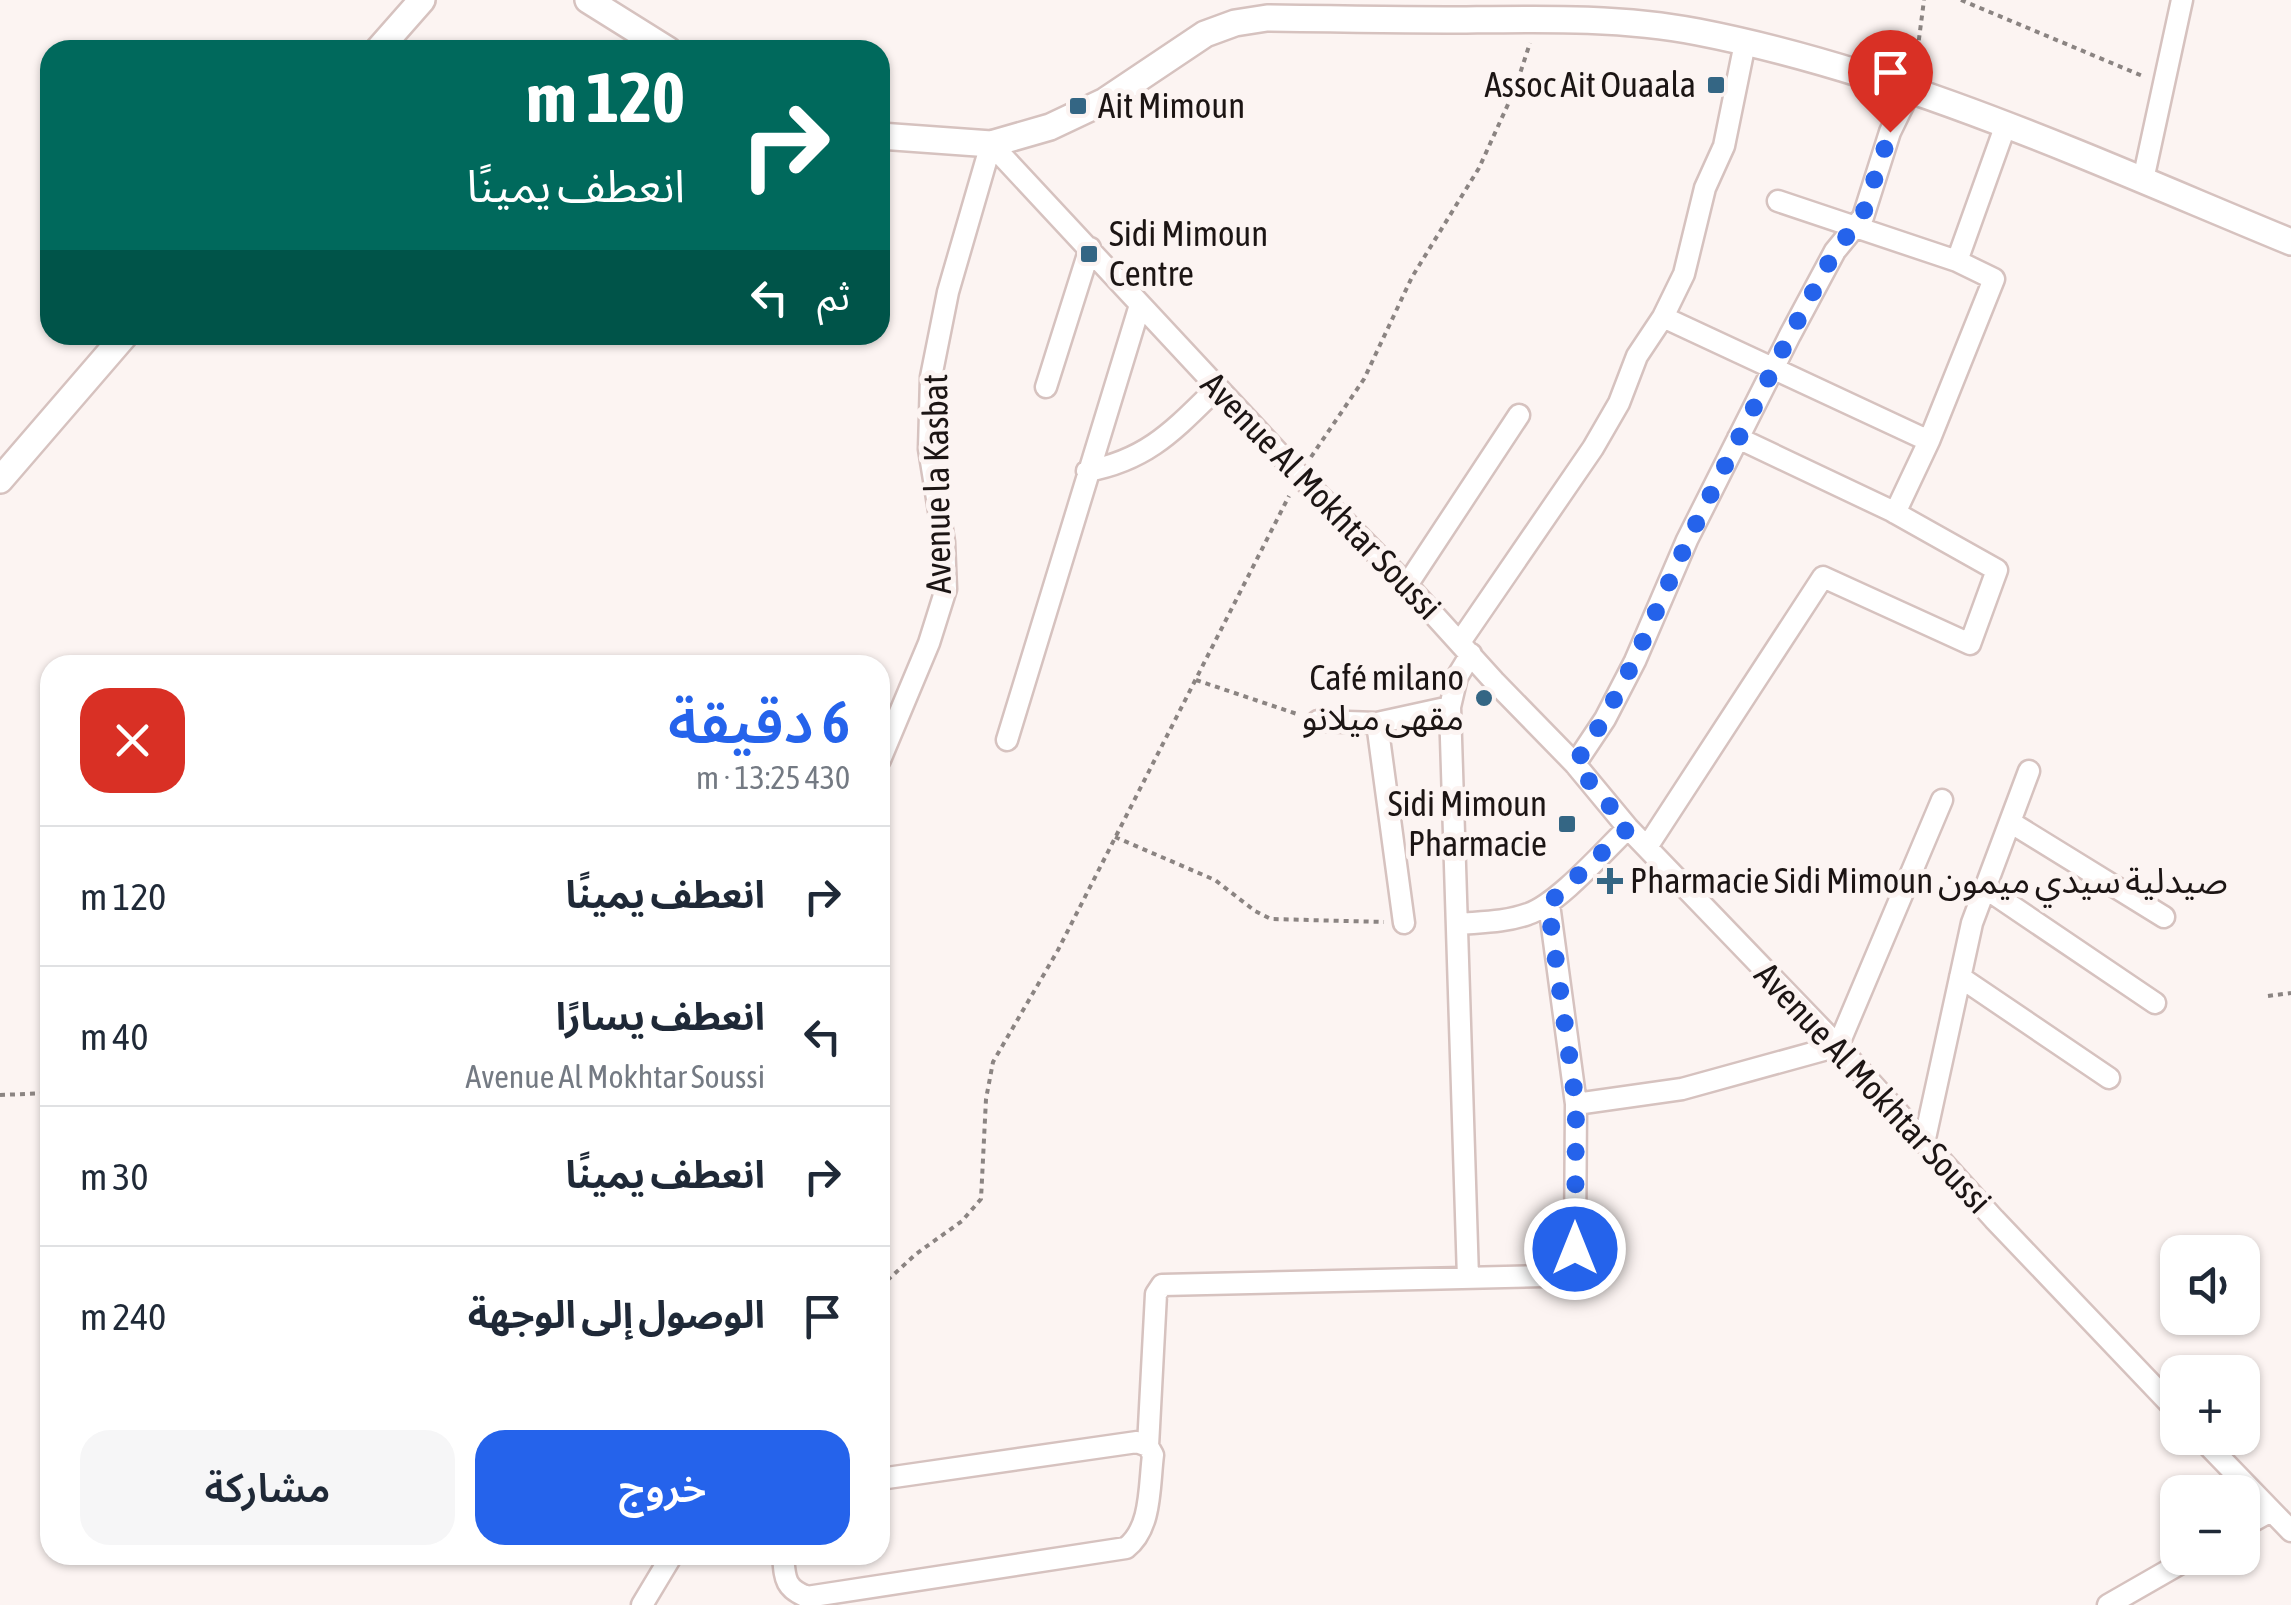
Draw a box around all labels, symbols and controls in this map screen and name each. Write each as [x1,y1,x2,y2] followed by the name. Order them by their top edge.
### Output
[1848,30,1933,133] pin
[1863,45,1918,100] icon: arrive
[526,57,685,137] text: 120 m
[1484,64,1696,104] place label: Assoc Ait Ouaala
[1705,74,1727,96] marker: Assoc Ait Ouaala
[720,80,850,210] icon: right
[1098,85,1245,125] place label: Ait Mimoun
[1067,95,1089,117] marker: Ait Mimoun
[466,160,685,212] text: انعطف يمينًا
[1109,213,1268,293] place label: Sidi Mimoun Centre
[1078,243,1100,265] marker: Sidi Mimoun Centre
[742,270,797,325] icon: left
[817,275,850,318] text: ثم
[1194,364,1450,627] street label: Avenue Al Mokhtar Soussi
[914,374,958,594] street label: Avenue la Kasbat
[1302,657,1464,738] place label: Café milano مقهى ميلانو
[668,687,850,756] text: 6 دقيقة
[1473,687,1495,709] marker: Café milano مقهى ميلانو
[80,688,185,793] button: close
[696,759,850,796] text: 430 m · 13:25
[1388,783,1547,863] place label: Sidi Mimoun Pharmacie
[1556,813,1578,835] marker: Sidi Mimoun Pharmacie
[1630,860,2228,908] place label: Pharmacie Sidi Mimoun صيدلية سيدي ميمون
[795,869,850,924] icon: right
[1599,870,1621,892] marker: Pharmacie Sidi Mimoun صيدلية سيدي ميمون
[565,873,765,916] text: انعطف يمينًا
[80,875,166,918] text: 120 m
[1747,954,2000,1221] street label: Avenue Al Mokhtar Soussi
[556,995,765,1038] text: انعطف يسارًا
[795,1009,850,1064] icon: left
[80,1015,148,1058] text: 40 m
[466,1058,765,1095] text: Avenue Al Mokhtar Soussi
[795,1149,850,1204] icon: right
[565,1153,765,1196] text: انعطف يمينًا
[80,1155,148,1198] text: 30 m
[1523,1197,1627,1301] position arrow
[2160,1235,2260,1575] map controls
[2160,1235,2260,1335] button: sound
[795,1289,850,1344] icon: arrive
[468,1293,765,1336] text: الوصول إلى الوجهة
[80,1295,166,1338] text: 240 m
[2160,1355,2260,1455] button: +
[80,1430,455,1545] button: مشاركة
[475,1430,850,1545] button: خروج
[2160,1475,2260,1575] button: −

